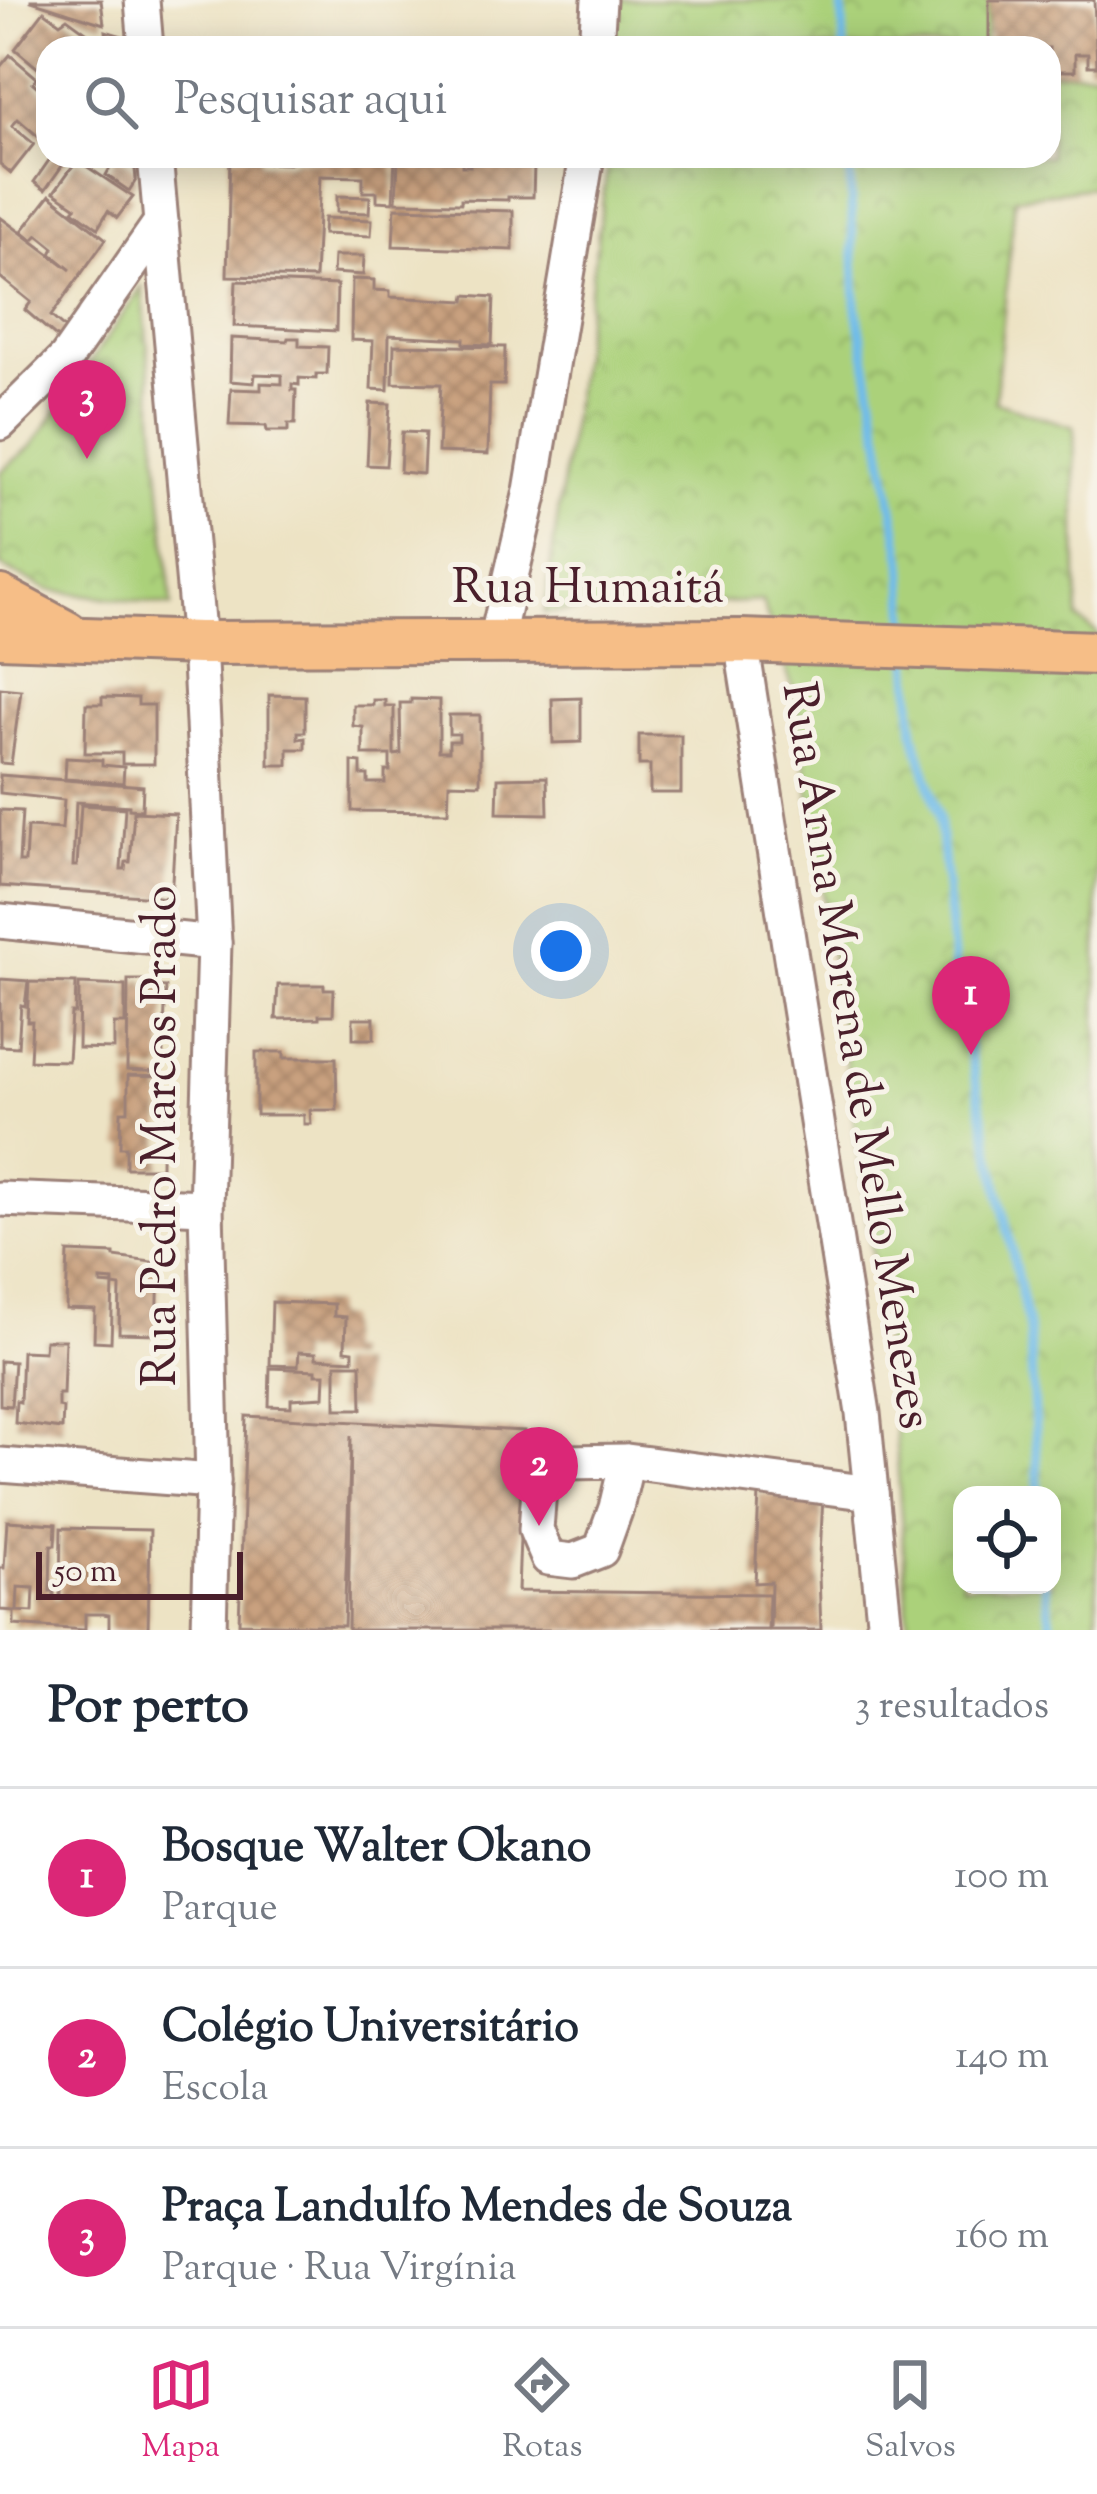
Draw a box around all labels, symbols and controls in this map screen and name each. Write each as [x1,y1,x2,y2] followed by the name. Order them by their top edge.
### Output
[36,36,1061,168] search box
[78,69,144,135] icon: search
[174,70,447,135] text: Pesquisar aqui
[48,360,126,459] pin: 3
[452,556,724,625] street label: Rua Humaitá
[761,678,947,1434] street label: Rua Anna Morena de Mello Menezes
[129,886,198,1386] street label: Rua Pedro Marcos Prado
[531,921,591,981] your location
[932,956,1010,1055] pin: 1
[500,1427,578,1526] pin: 2
[953,1486,1061,1594] map controls
[953,1486,1061,1594] button: locate
[36,1546,243,1599] scale bar
[54,1549,117,1597] text: 50 m
[48,1672,249,1745] text: Por perto
[855,1680,1049,1736] text: 3 resultados
[162,1817,591,1882] text: Bosque Walter Okano
[80,1850,94,1906] text: 1
[954,1850,1049,1906] text: 100 m
[162,1882,278,1938] text: Parque
[162,1997,579,2062] text: Colégio Universitário
[78,2030,96,2086] text: 2
[955,2030,1049,2086] text: 140 m
[162,2062,269,2118] text: Escola
[162,2177,792,2242] text: Praça Landulfo Mendes de Souza
[79,2210,95,2266] text: 3
[955,2210,1049,2266] text: 160 m
[162,2242,517,2298] text: Parque · Rua Virgínia
[141,2352,220,2472] tab: Mapa
[502,2352,582,2472] tab: Rotas
[865,2352,956,2472] tab: Salvos

